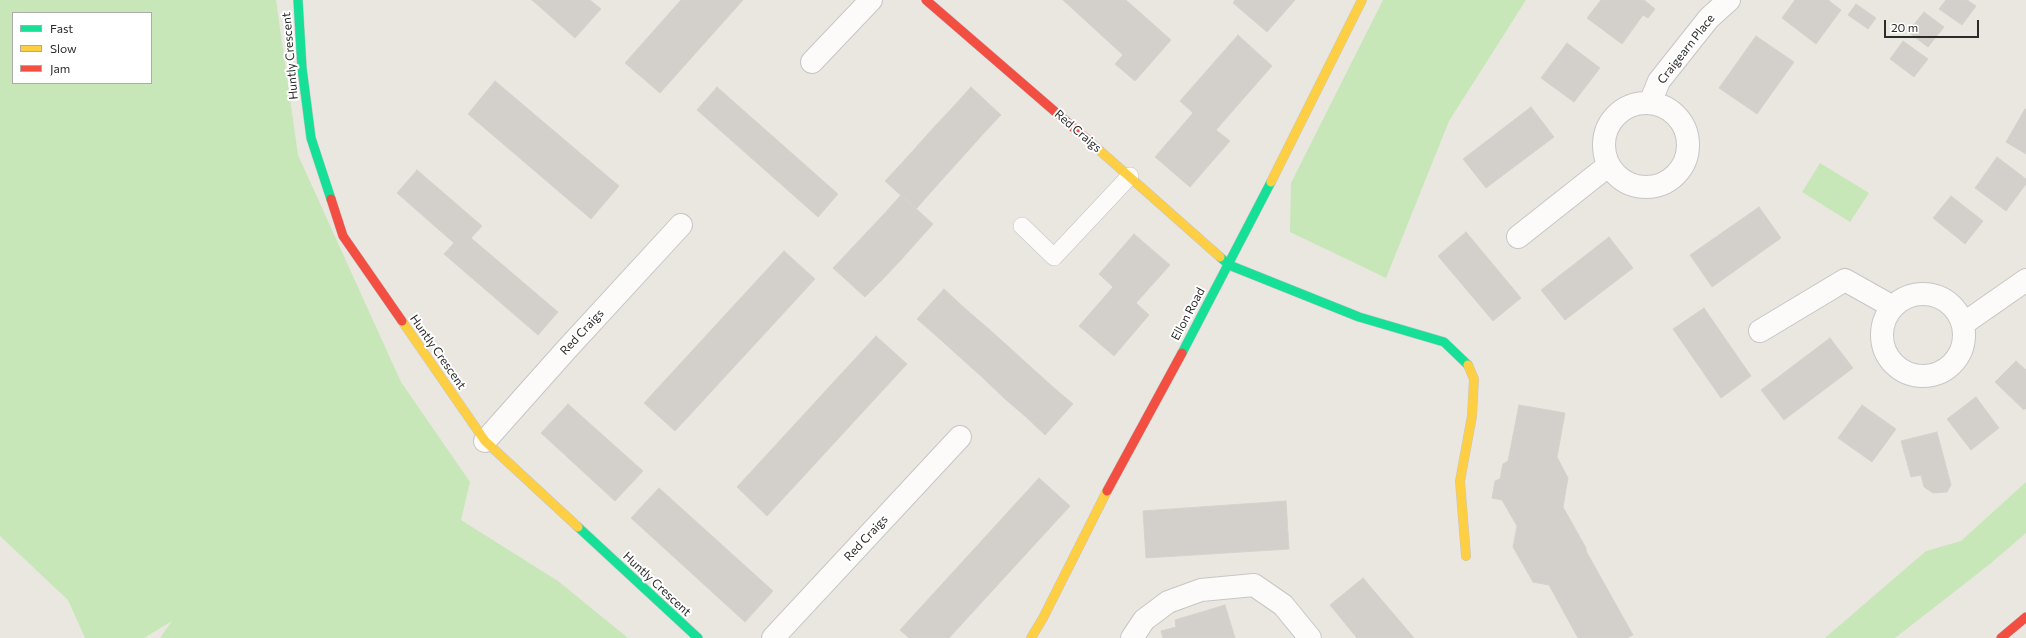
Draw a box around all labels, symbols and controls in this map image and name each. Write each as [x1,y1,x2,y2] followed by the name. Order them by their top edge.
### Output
[1654,11,1718,87] street label: Craigearn Place
[12,12,152,84] legend
[279,12,301,100] street label: Huntly Crescent
[1886,12,1981,38] scale bar
[1891,20,1918,34] text: 20 m
[50,21,73,35] text: Fast
[50,41,77,55] text: Slow
[50,61,70,75] text: Jam
[1052,107,1104,155] street label: Red Craigs
[1168,285,1208,343] street label: Ellon Road
[557,306,607,358] street label: Red Craigs
[407,312,469,392] street label: Huntly Crescent
[841,512,891,564] street label: Red Craigs
[620,549,694,619] street label: Huntly Crescent

